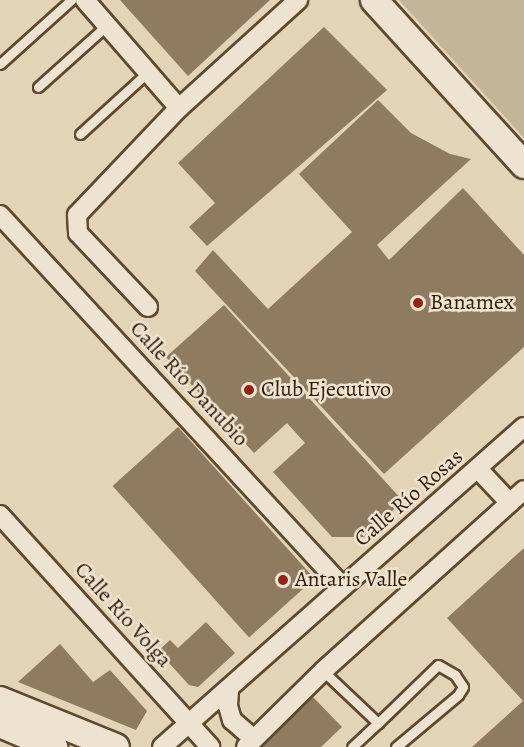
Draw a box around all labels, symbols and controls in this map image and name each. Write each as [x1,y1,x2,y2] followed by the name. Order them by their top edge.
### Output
[430,290,514,316] place label: Banamex
[411,296,425,310] marker: Banamex
[124,316,254,452] street label: Calle Río Danubio
[261,377,391,403] place label: Club Ejecutivo
[242,383,256,397] marker: Club Ejecutivo
[349,444,469,552] street label: Calle Río Rosas
[69,557,177,673] street label: Calle Río Volga
[295,567,407,593] place label: Antaris Valle
[276,573,290,587] marker: Antaris Valle

